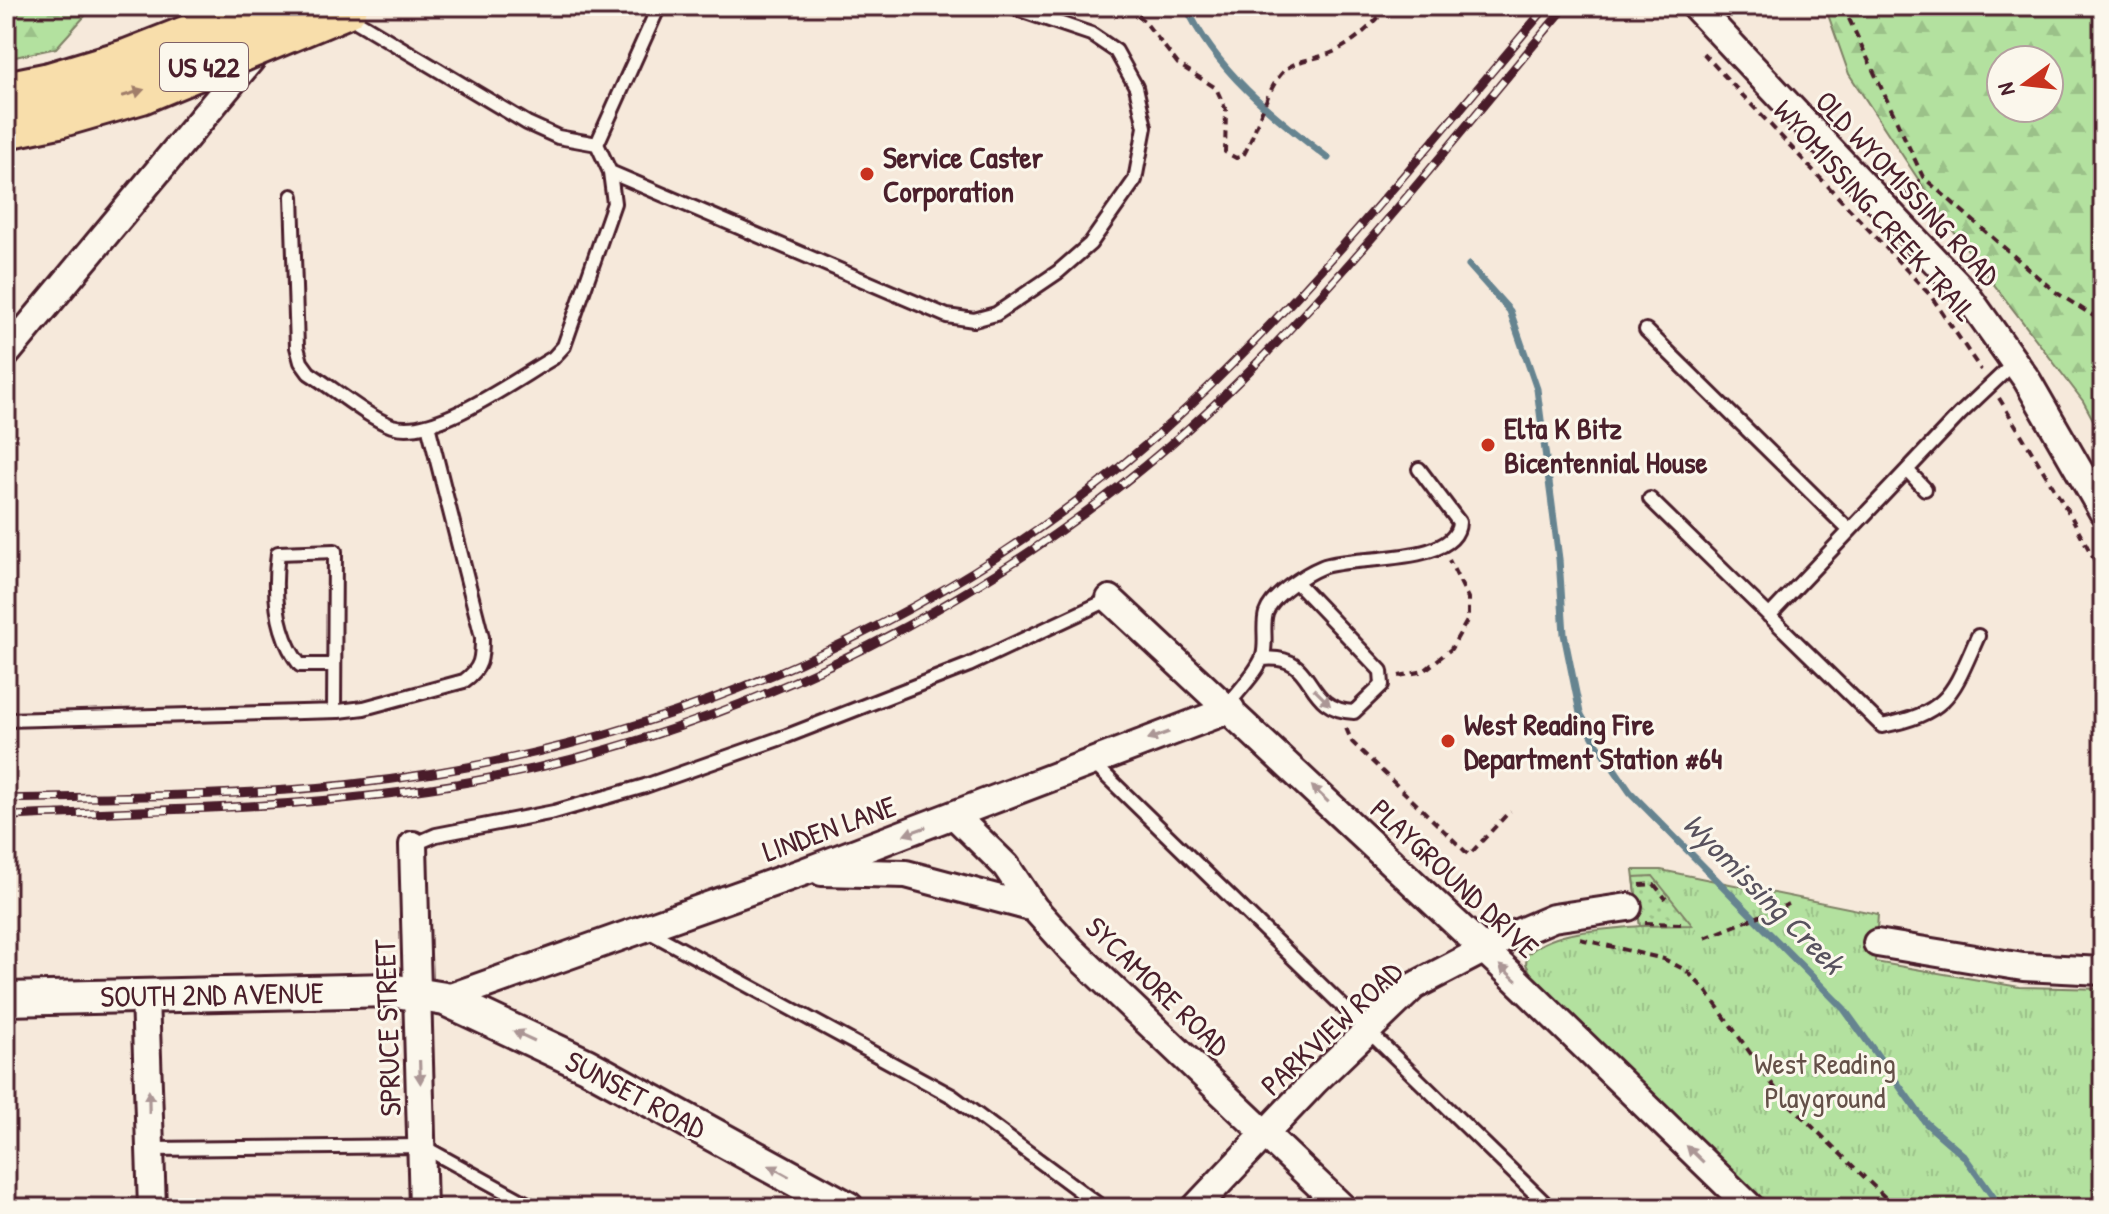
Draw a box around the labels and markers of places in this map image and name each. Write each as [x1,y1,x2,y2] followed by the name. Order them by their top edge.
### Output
[883,137,1043,212] place label: Service Caster Corporation
[858,165,876,183] marker: Service Caster Corporation
[1504,408,1707,482] place label: Elta K Bitz Bicentennial House
[1479,436,1497,454] marker: Elta K Bitz Bicentennial House
[1464,704,1722,779] place label: West Reading Fire Department Station #64
[1439,732,1457,750] marker: West Reading Fire Department Station #64

